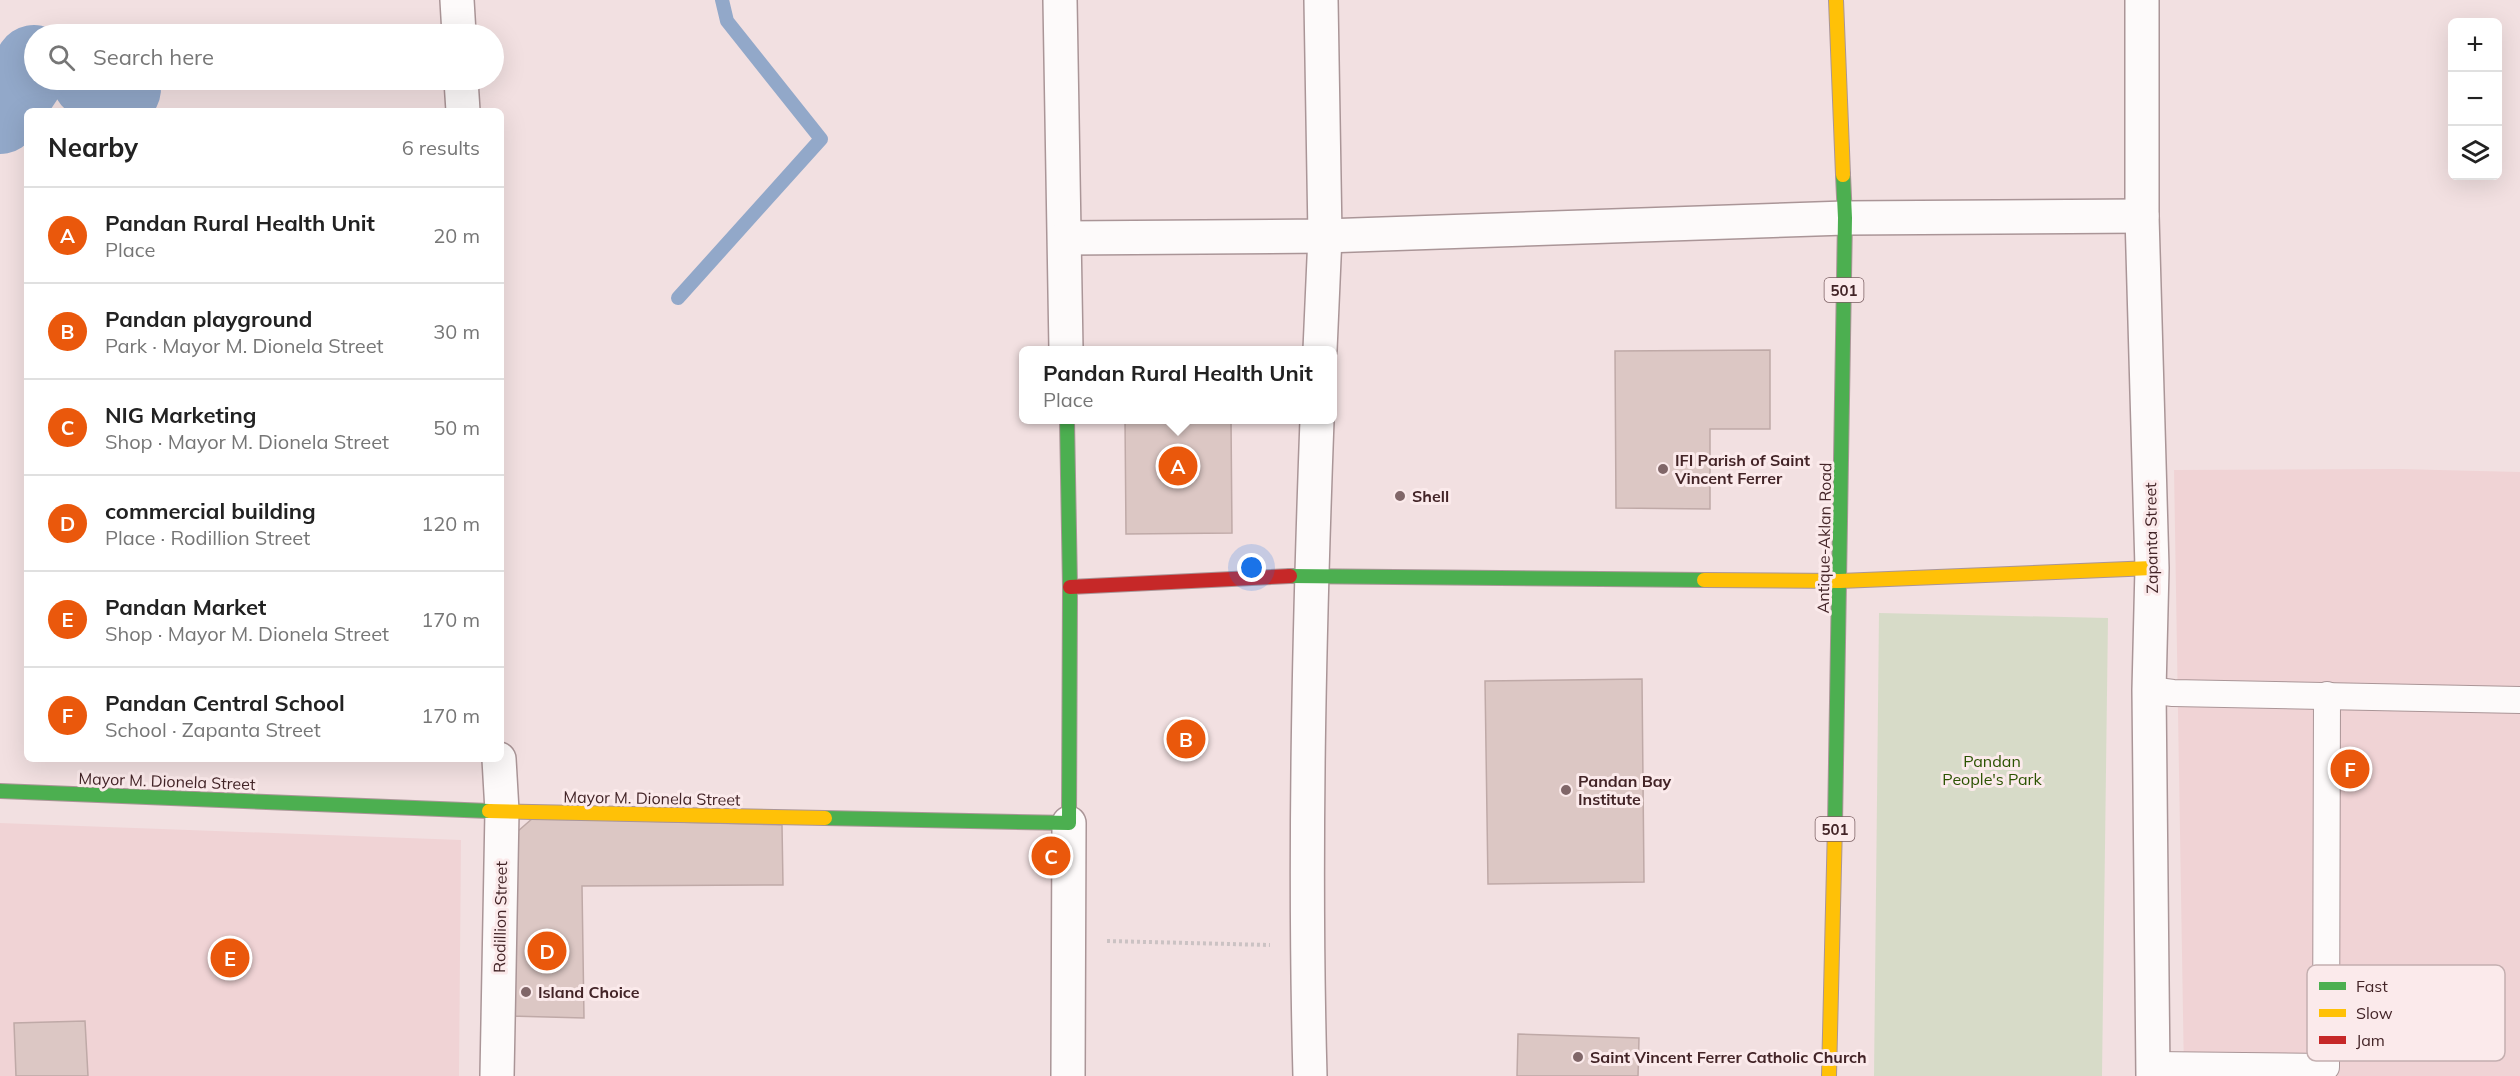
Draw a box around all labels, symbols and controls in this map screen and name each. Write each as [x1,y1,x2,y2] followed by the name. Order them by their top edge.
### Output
[2448,18,2502,180] map controls
[2448,18,2502,72] button: +
[24,24,504,90] search box
[45,41,78,74] icon: search
[93,43,214,71] text: Search here
[2448,72,2502,126] button: −
[2448,126,2502,180] button: layers
[48,131,138,164] text: Nearby
[402,135,480,160] text: 6 results
[105,209,375,237] text: Pandan Rural Health Unit
[60,223,75,248] text: A
[433,223,480,248] text: 20 m
[105,237,155,262] text: Place
[1824,278,1864,302] road number: 501
[105,305,312,333] text: Pandan playground
[61,319,74,344] text: B
[433,319,480,344] text: 30 m
[105,333,384,358] text: Park · Mayor M. Dionela Street
[1019,346,1337,424] popup
[1043,359,1313,387] text: Pandan Rural Health Unit
[1043,387,1093,412] text: Place
[105,401,257,429] text: NIG Marketing
[61,415,74,440] text: C
[433,415,480,440] text: 50 m
[105,429,389,454] text: Shop · Mayor M. Dionela Street
[1158,444,1198,488] pin: A
[1674,450,1810,488] place label: IFI Parish of Saint Vincent Ferrer
[1656,462,1670,476] marker: IFI Parish of Saint Vincent Ferrer
[1813,462,1835,614] street label: Antique-Aklan Road
[2140,482,2162,594] street label: Zapanta Street
[1412,486,1449,506] place label: Shell
[1393,489,1407,503] marker: Shell
[105,497,316,525] text: commercial building
[60,511,75,536] text: D
[421,511,480,536] text: 120 m
[105,525,310,550] text: Place · Rodillion Street
[1237,553,1266,582] your location
[105,593,266,621] text: Pandan Market
[62,607,73,632] text: E
[421,607,480,632] text: 170 m
[105,621,389,646] text: Shop · Mayor M. Dionela Street
[105,689,345,717] text: Pandan Central School
[62,703,73,728] text: F
[421,703,480,728] text: 170 m
[1166,716,1206,762] pin: B
[105,717,321,742] text: School · Zapanta Street
[2330,746,2370,792] pin: F
[1942,751,2042,789] park label: Pandan People's Park
[78,768,256,794] street label: Mayor M. Dionela Street
[1578,771,1672,809] place label: Pandan Bay Institute
[1559,783,1573,797] marker: Pandan Bay Institute
[563,786,741,810] street label: Mayor M. Dionela Street
[1816,817,1854,841] road number: 501
[1032,834,1070,878] pin: C
[489,861,511,973] street label: Rodillion Street
[528,928,566,974] pin: D
[210,936,250,980] pin: E
[2307,965,2505,1061] legend
[2356,976,2388,996] text: Fast
[538,982,640,1002] place label: Island Choice
[519,985,533,999] marker: Island Choice
[2356,1003,2393,1023] text: Slow
[2356,1030,2385,1050] text: Jam
[1590,1047,1867,1067] place label: Saint Vincent Ferrer Catholic Church
[1571,1050,1585,1064] marker: Saint Vincent Ferrer Catholic Church

